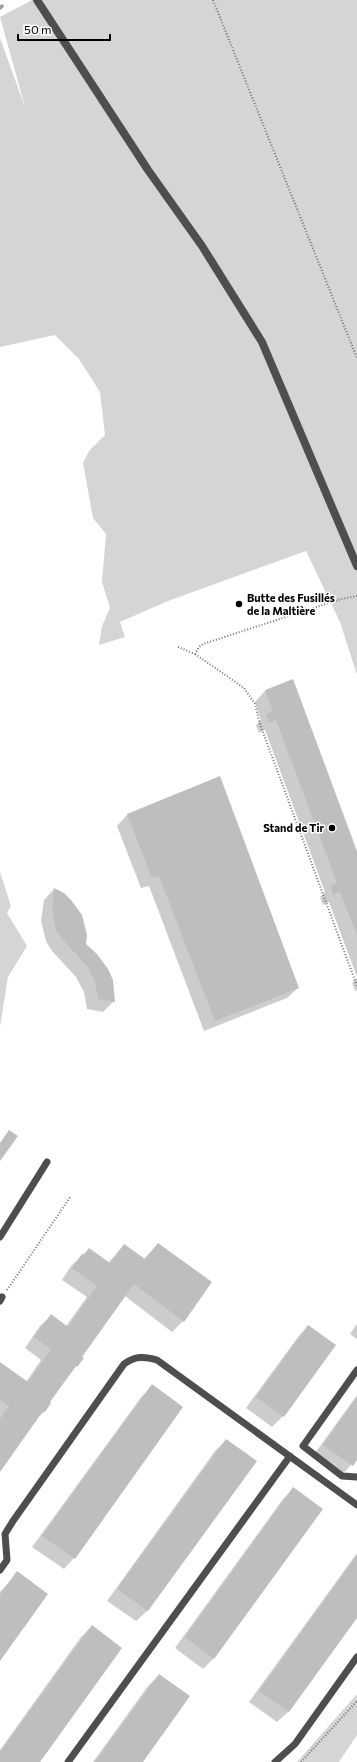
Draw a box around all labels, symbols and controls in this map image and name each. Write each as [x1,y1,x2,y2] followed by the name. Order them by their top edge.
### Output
[18,16,110,42] scale bar
[24,22,52,36] text: 50 m
[247,591,335,617] place label: Butte des Fusillés de la Maltière
[234,599,244,609] marker: Butte des Fusillés de la Maltière
[263,821,324,834] place label: Stand de Tir
[327,823,337,833] marker: Stand de Tir

